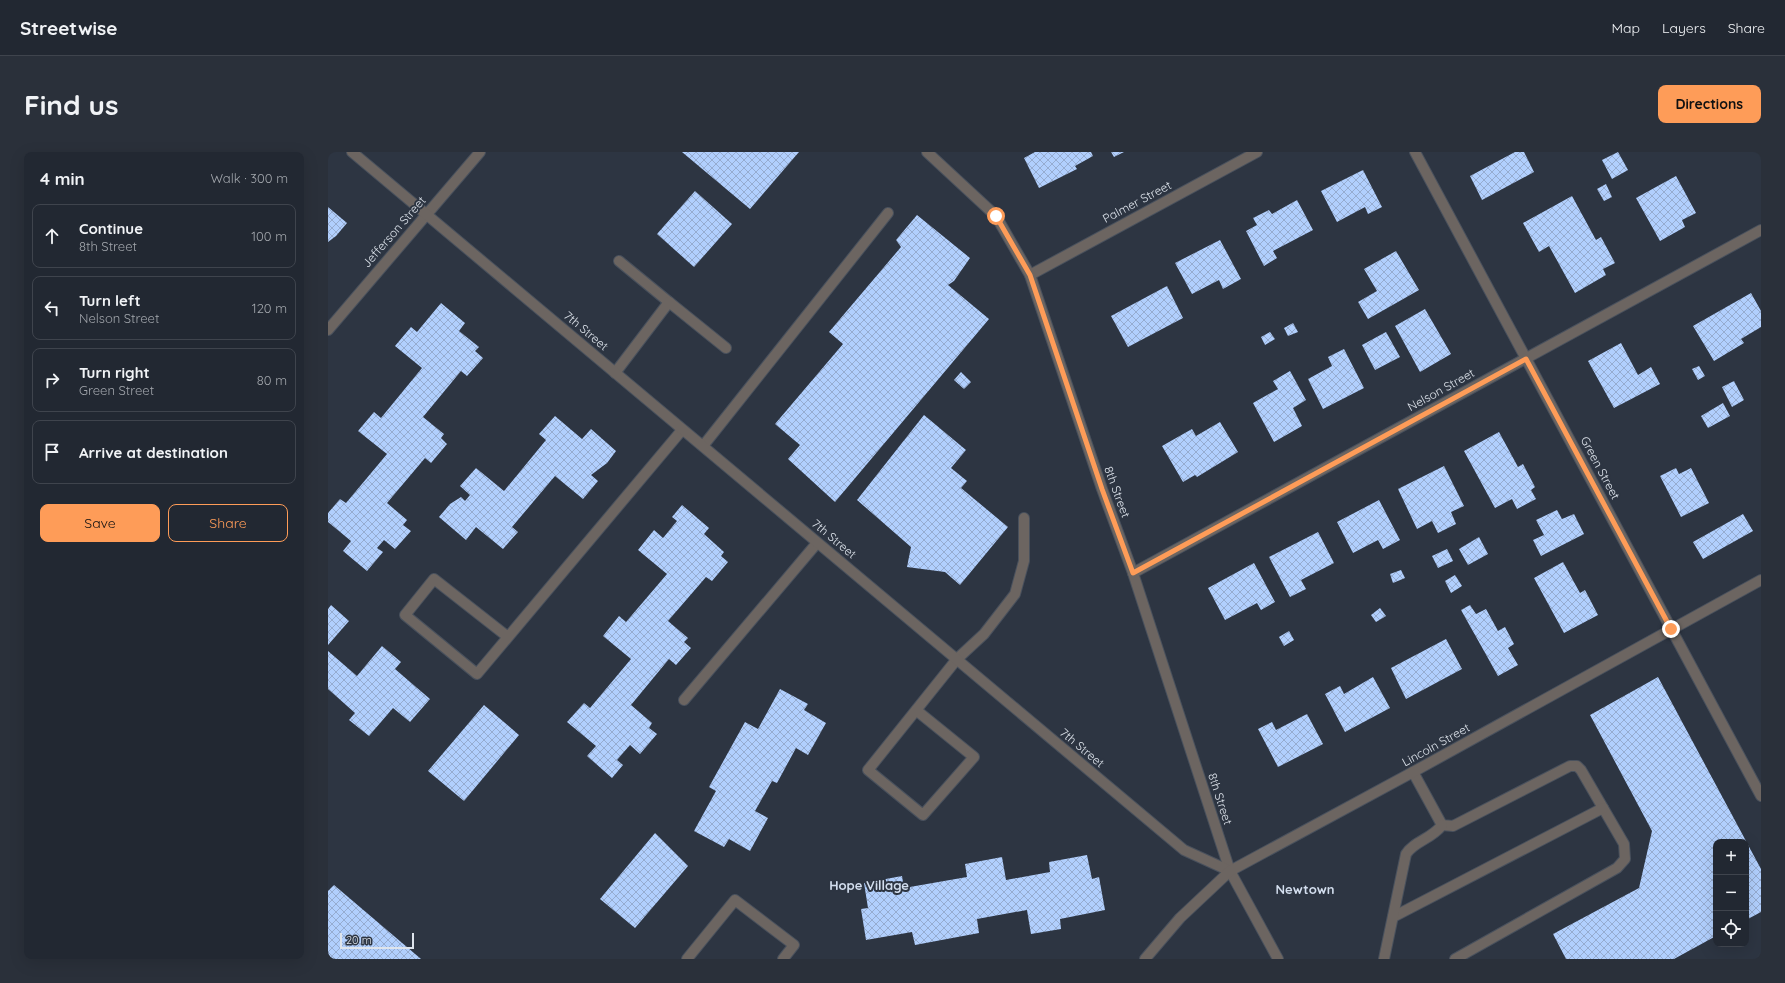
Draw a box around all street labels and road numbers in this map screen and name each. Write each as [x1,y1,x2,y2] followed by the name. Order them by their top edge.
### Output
[1100,177,1174,226] street label: Palmer Street
[359,193,429,270] street label: Jefferson Street
[561,308,611,353] street label: 7th Street
[1405,365,1477,414] street label: Nelson Street
[1578,434,1623,502] street label: Green Street
[1101,464,1134,520] street label: 8th Street
[809,516,859,561] street label: 7th Street
[1399,720,1472,769] street label: Lincoln Street
[1057,725,1107,770] street label: 7th Street
[1205,771,1236,827] street label: 8th Street

